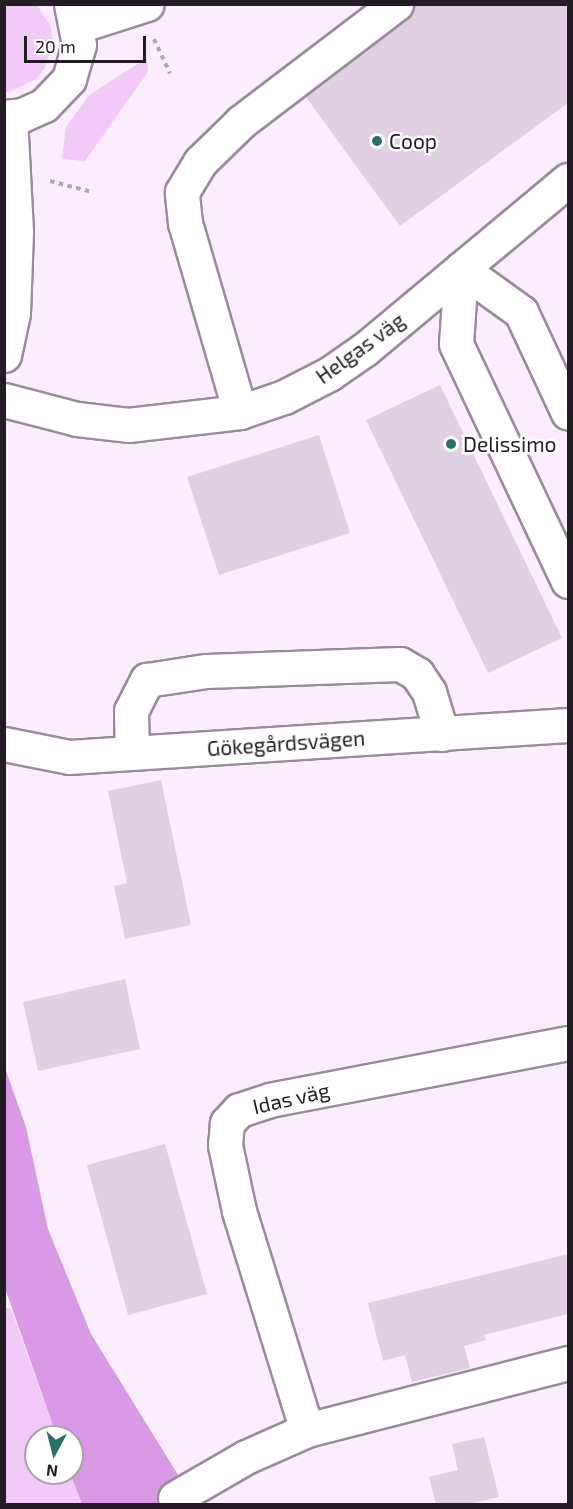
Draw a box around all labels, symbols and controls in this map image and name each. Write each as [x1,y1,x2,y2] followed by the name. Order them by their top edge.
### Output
[27,24,148,62] scale bar
[35,35,76,57] text: 20 m
[389,128,437,154] place label: Coop
[370,134,384,148] marker: Coop
[310,307,410,389] street label: Helgas väg
[463,431,557,457] place label: Delissimo
[444,437,458,451] marker: Delissimo
[206,725,366,761] street label: Gökegårdsvägen
[250,1077,332,1119] street label: Idas väg
[24,1425,84,1485] north arrow
[45,1461,59,1482] text: N

